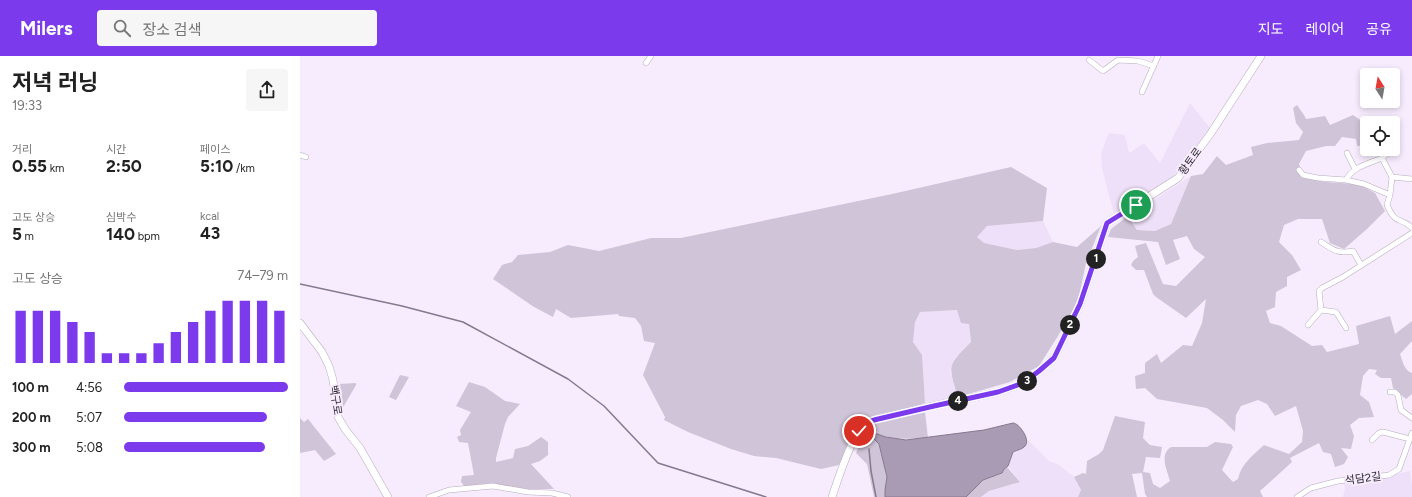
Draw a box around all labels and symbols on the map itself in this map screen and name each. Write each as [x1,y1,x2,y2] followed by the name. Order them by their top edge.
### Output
[1360,68,1400,108] north arrow
[1176,145,1205,177] street label: 황토로
[1119,188,1153,222] pin
[1086,249,1106,269] pin: 1
[1060,315,1080,335] pin: 2
[1017,371,1037,391] pin: 3
[327,384,344,416] street label: 백구로
[948,391,968,411] pin: 4
[842,414,876,448] pin
[1344,470,1382,487] street label: 석담2길

